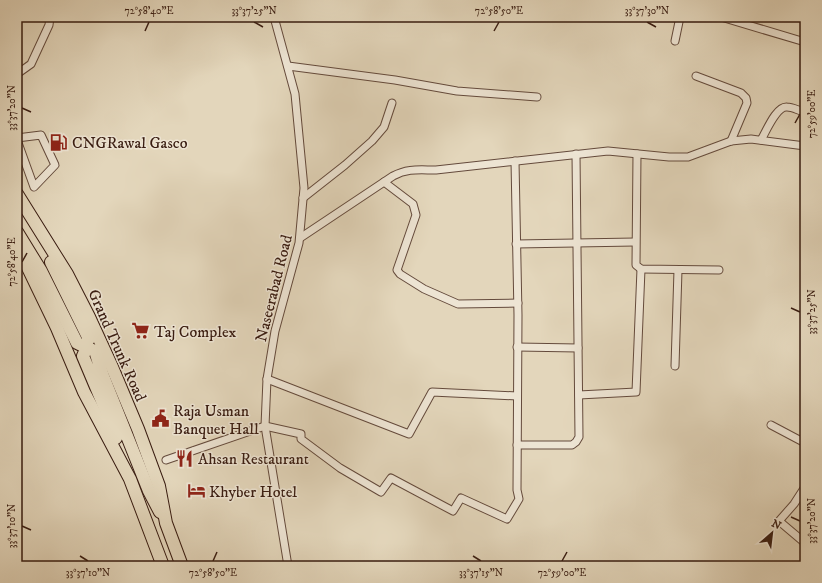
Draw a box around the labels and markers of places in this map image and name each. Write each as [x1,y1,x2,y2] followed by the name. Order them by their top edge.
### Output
[49,132,69,152] fuel station icon: CNGRawal Gasco
[72,133,188,153] place label: CNGRawal Gasco
[131,321,151,341] supermarket icon: Taj Complex
[154,322,237,342] place label: Taj Complex
[173,401,259,439] place label: Raja Usman Banquet Hall
[150,409,170,429] public building icon: Raja Usman Banquet Hall
[175,448,195,468] restaurant icon: Ahsan Restaurant
[198,449,309,469] place label: Ahsan Restaurant
[186,481,206,501] hotel icon: Khyber Hotel
[209,482,297,502] place label: Khyber Hotel

